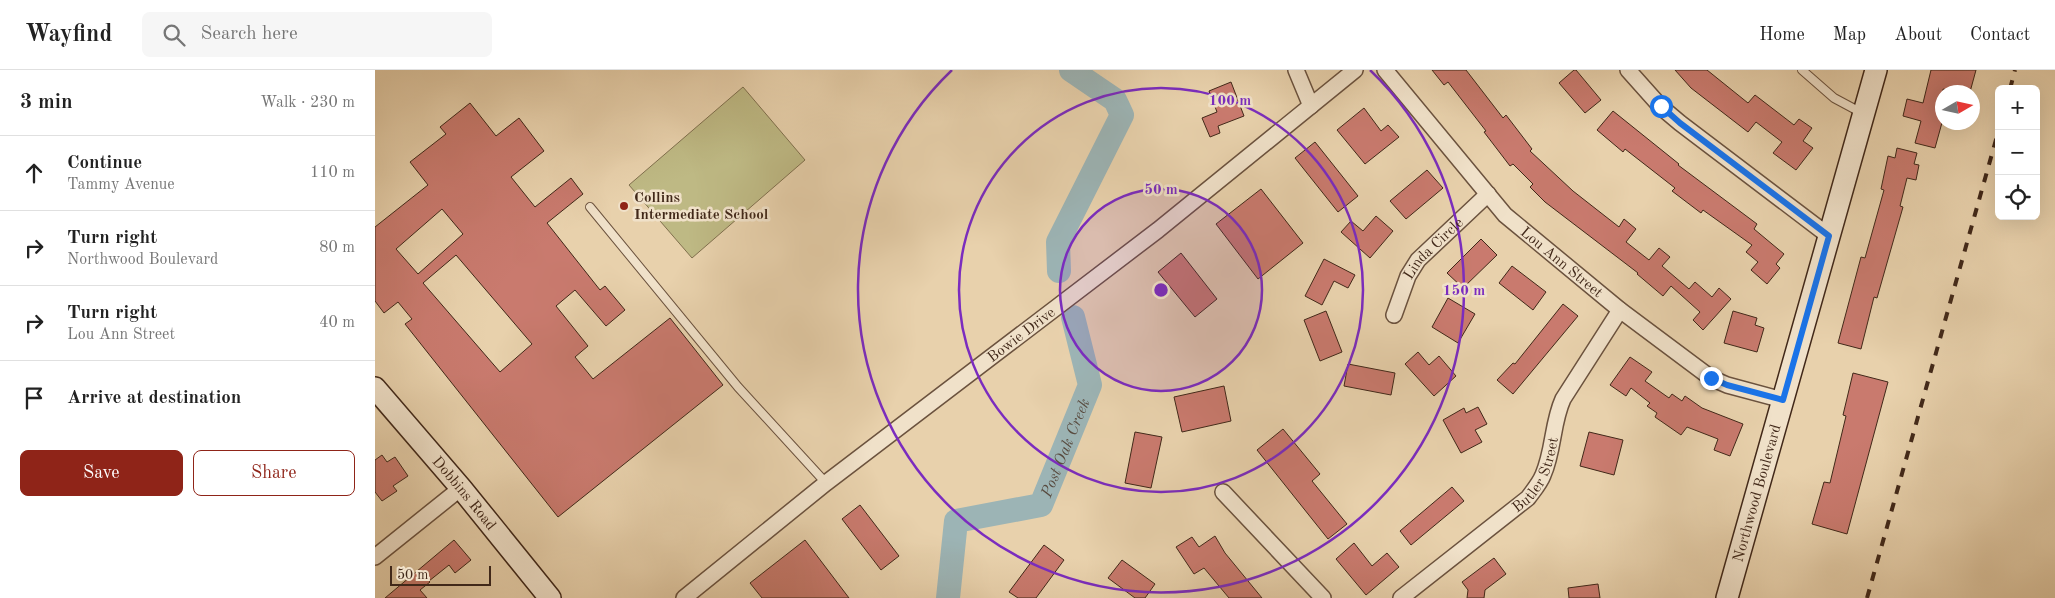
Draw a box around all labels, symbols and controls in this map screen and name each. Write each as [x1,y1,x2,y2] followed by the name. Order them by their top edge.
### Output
[142,12,492,57] search box
[160,21,188,49] icon: search
[25,23,112,47] text: Wayfind
[200,25,298,44] text: Search here
[1759,26,1805,44] text: Home
[1833,26,1866,44] text: Map
[1894,26,1942,44] text: About
[1970,26,2030,44] text: Contact
[1935,85,1980,130] north arrow
[1995,85,2040,220] map controls
[1995,85,2040,130] button: +
[20,92,73,113] text: 3 min
[1209,94,1251,109] text: 100 m
[260,95,355,111] text: Walk · 230 m
[1650,95,1673,118] route start
[1995,130,2040,175] button: −
[67,154,142,173] text: Continue
[20,159,48,187] icon: ahead
[310,165,355,181] text: 110 m
[1995,175,2040,220] button: locate
[67,177,175,193] text: Tammy Avenue
[1144,183,1178,198] text: 50 m
[634,191,769,223] place label: Collins Intermediate School
[618,200,630,212] marker: Collins Intermediate School
[1402,215,1467,283] street label: Linda Circle
[1517,225,1605,301] street label: Lou Ann Street
[67,229,157,248] text: Turn right
[20,234,48,262] icon: right
[319,240,355,256] text: 80 m
[67,252,218,268] text: Northwood Boulevard
[1152,281,1170,299] centre of rings
[1443,284,1485,299] text: 150 m
[67,304,157,323] text: Turn right
[985,305,1059,366] street label: Bowie Drive
[20,309,48,337] icon: right
[319,315,355,331] text: 40 m
[67,327,175,343] text: Lou Ann Street
[1700,367,1723,390] route end
[20,384,48,412] icon: arrive
[67,389,241,408] text: Arrive at destination
[1039,396,1094,501] water label: Post Oak Creek
[1732,423,1785,564] street label: Northwood Boulevard
[1510,436,1562,516] street label: Butler Street
[20,450,183,496] button: Save
[193,450,355,496] button: Share
[429,454,498,534] street label: Dobbins Road
[390,563,491,586] scale bar
[397,568,428,582] text: 50 m

